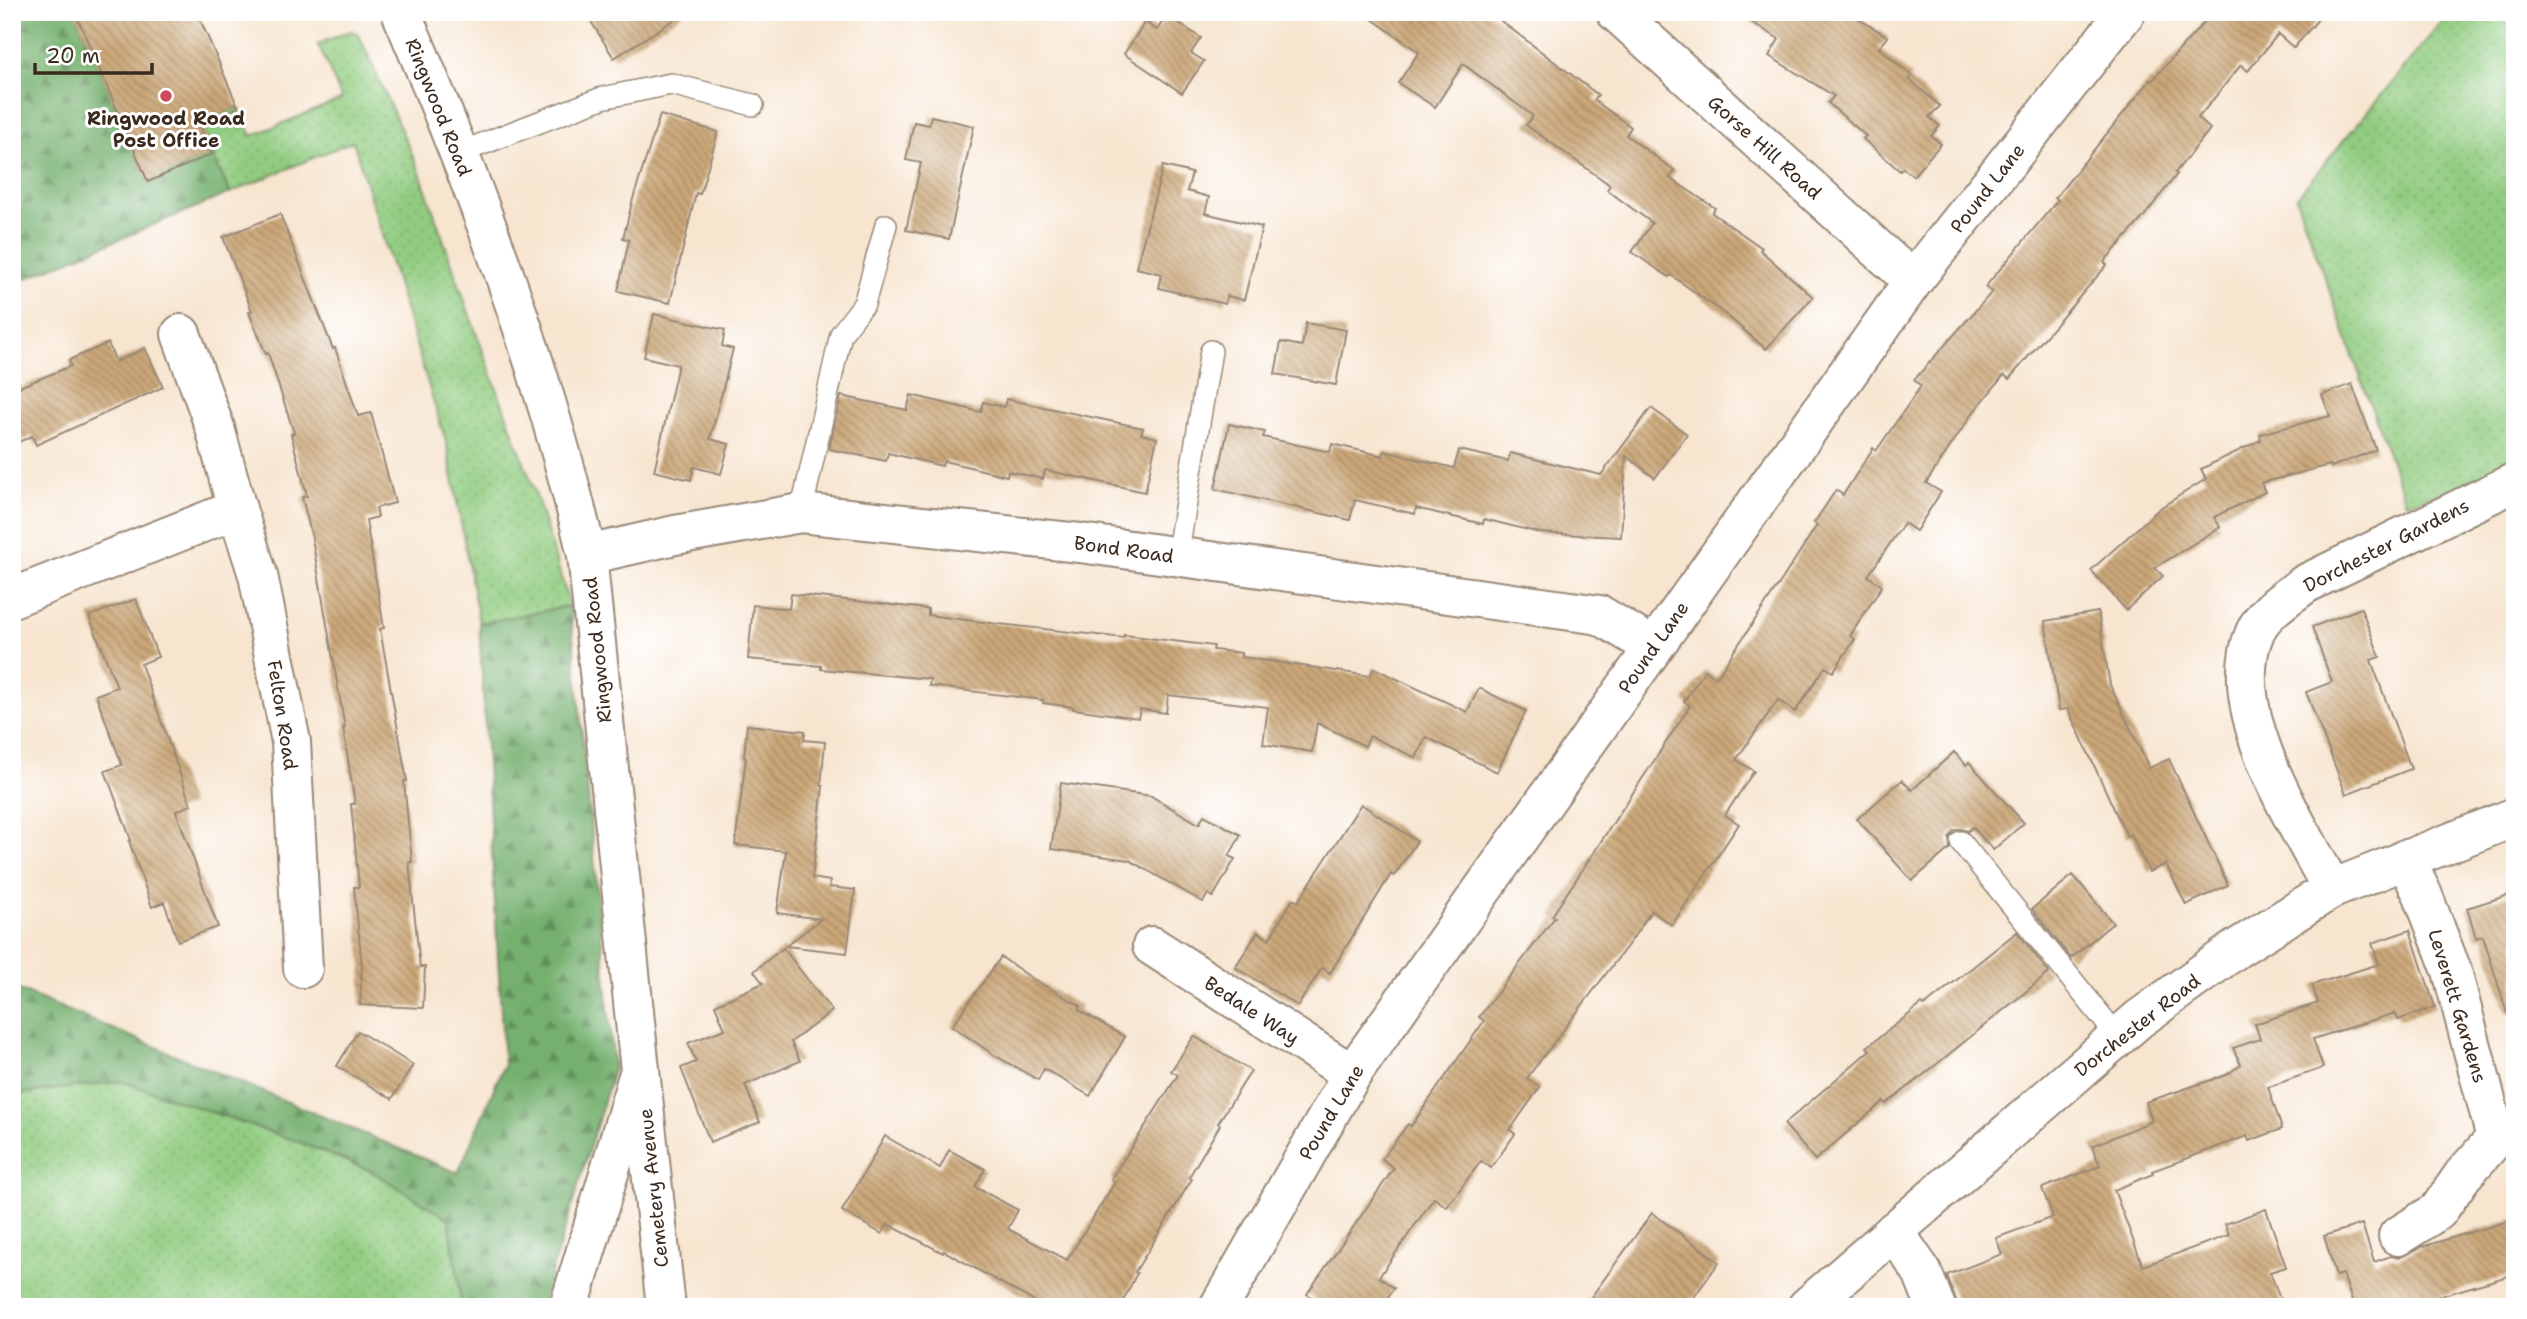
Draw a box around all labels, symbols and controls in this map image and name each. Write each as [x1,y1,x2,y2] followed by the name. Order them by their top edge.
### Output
[35,32,152,76] scale bar
[399,35,478,180] street label: Ringwood Road
[46,42,100,70] text: 20 m
[158,88,174,104] marker: Ringwood Road Post Office
[1703,90,1827,205] street label: Gorse Hill Road
[87,106,245,153] place label: Ringwood Road Post Office
[1945,138,2030,238] street label: Pound Lane
[2299,493,2473,598] street label: Dorchester Gardens
[1072,530,1175,569] street label: Bond Road
[577,576,618,724] street label: Ringwood Road
[1612,596,1694,698] street label: Pound Lane
[261,658,304,772] street label: Felton Road
[2422,926,2493,1086] street label: Leverett Gardens
[2069,968,2205,1082] street label: Dorchester Road
[1200,970,1304,1050] street label: Bedale Way
[1293,1060,1370,1165] street label: Pound Lane
[633,1107,674,1269] street label: Cemetery Avenue

